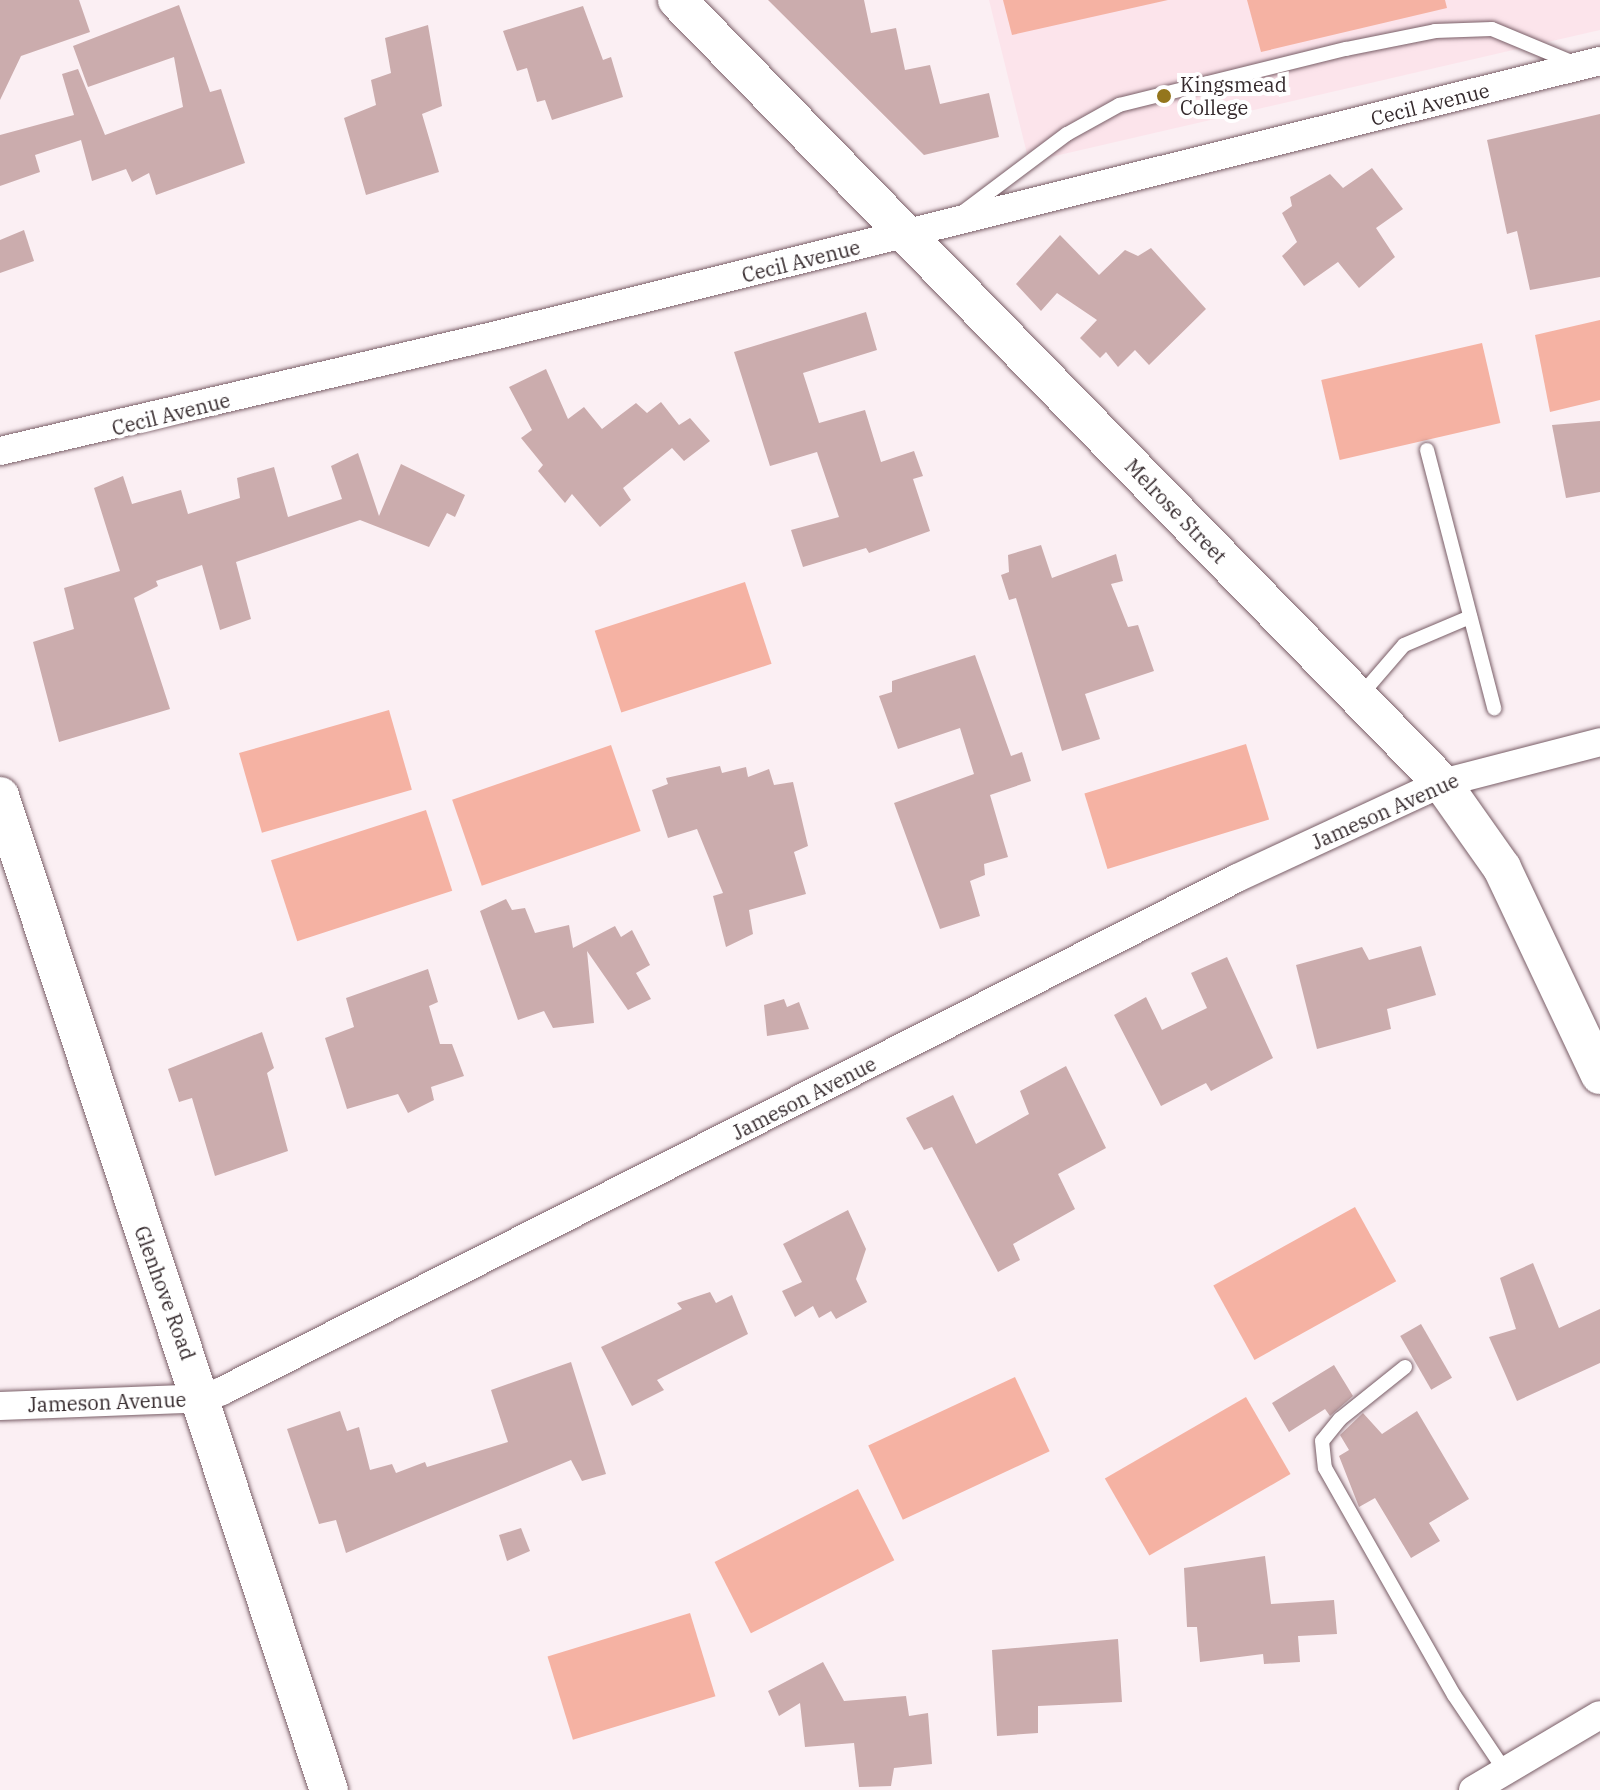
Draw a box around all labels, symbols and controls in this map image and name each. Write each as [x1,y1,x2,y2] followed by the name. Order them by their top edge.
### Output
[1180,72,1287,119] place label: Kingsmead College
[1368,78,1492,130] street label: Cecil Avenue
[1155,87,1173,105] marker: Kingsmead College
[739,235,863,287] street label: Cecil Avenue
[109,388,233,440] street label: Cecil Avenue
[1120,454,1232,568] street label: Melrose Street
[1308,768,1462,854] street label: Jameson Avenue
[728,1051,880,1145] street label: Jameson Avenue
[130,1223,200,1363] street label: Glenhove Road
[27,1387,187,1417] street label: Jameson Avenue

